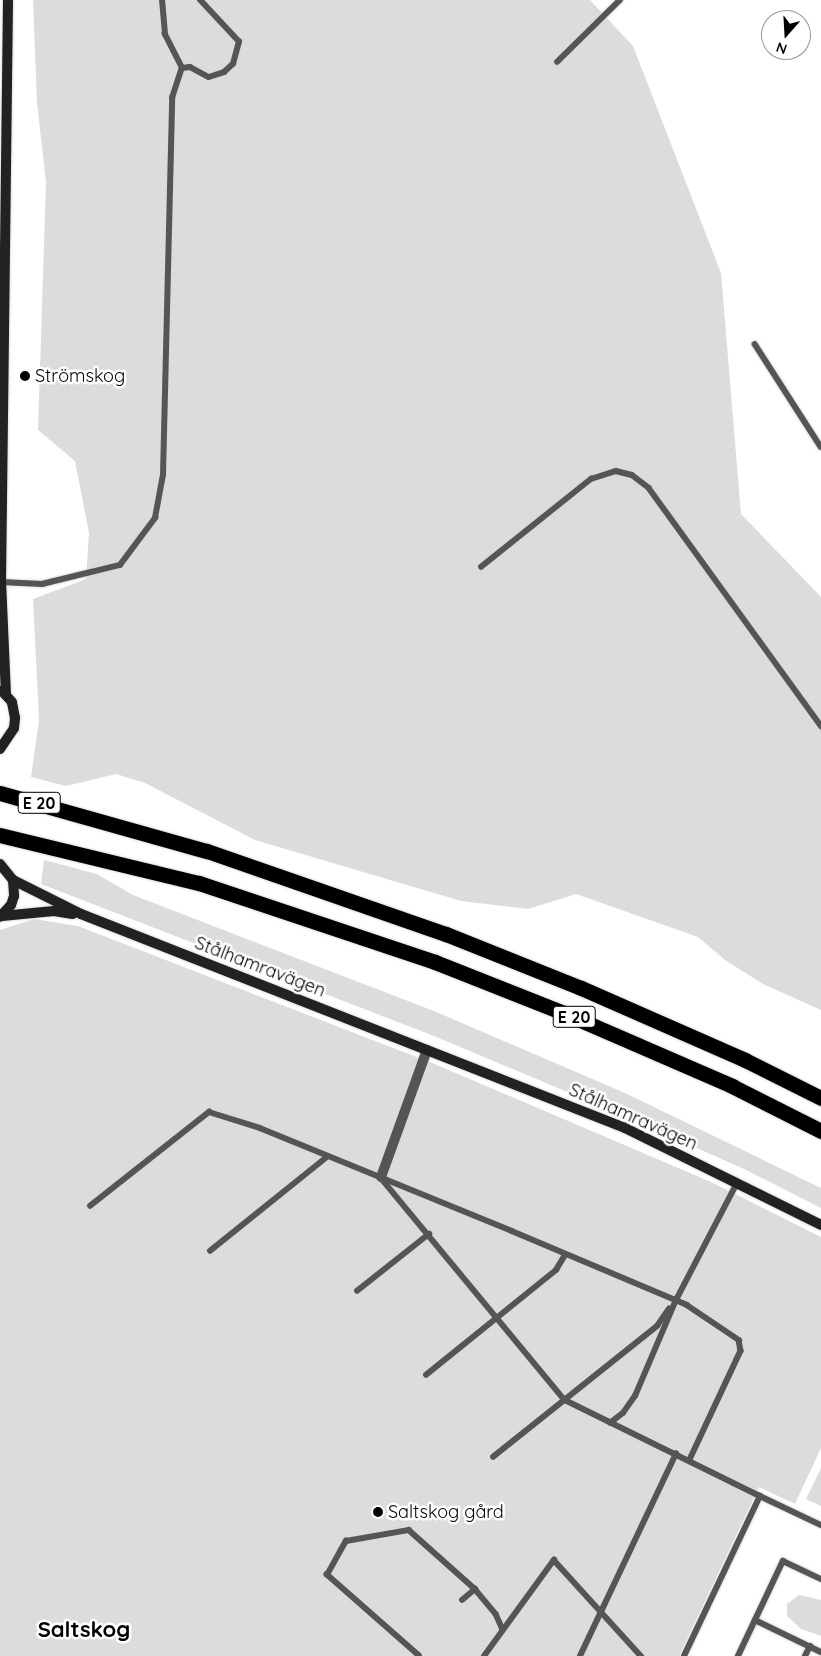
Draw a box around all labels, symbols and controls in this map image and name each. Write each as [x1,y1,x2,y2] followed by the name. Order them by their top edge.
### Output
[761,10,811,60] north arrow
[774,38,789,58] text: N
[35,365,125,387] place label: Strömskog
[19,370,31,382] marker: Strömskog
[16,790,62,816] road number: E 20
[192,932,328,1002] street label: Stålhamravägen
[552,1004,596,1030] road number: E 20
[566,1079,700,1155] street label: Stålhamravägen
[388,1501,504,1523] place label: Saltskog gård
[372,1506,384,1518] marker: Saltskog gård
[38,1617,130,1643] district label: Saltskog

